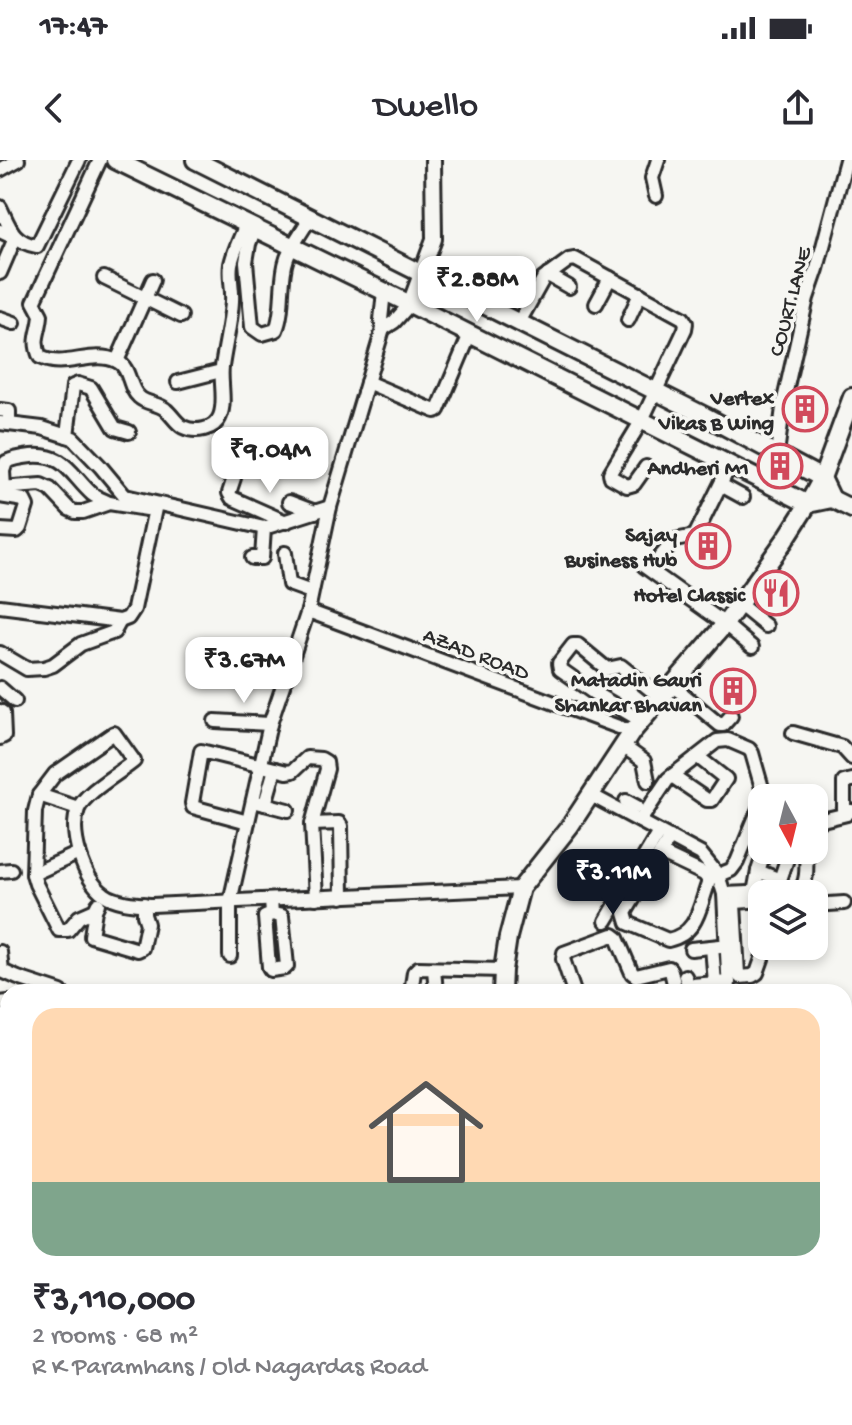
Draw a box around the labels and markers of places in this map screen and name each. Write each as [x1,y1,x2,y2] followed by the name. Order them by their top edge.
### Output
[412,256,542,324] pin: ₹2.88M
[781,385,829,433] building icon: Vertex Vikas B Wing
[658,387,774,438] place label: Vertex Vikas B Wing
[205,427,335,495] pin: ₹9.04M
[756,442,804,490] building icon: Andheri M1
[647,457,749,483] place label: Andheri M1
[684,522,732,570] building icon: Sajay Business Hub
[564,524,677,575] place label: Sajay Business Hub
[752,569,800,617] restaurant icon: Hotel Classic
[633,584,747,610] place label: Hotel Classic
[179,637,309,705] pin: ₹3.67M
[709,667,757,715] building icon: Matadin Gauri Shankar Bhavan
[555,669,703,720] place label: Matadin Gauri Shankar Bhavan
[548,849,678,917] pin: ₹3.11M

